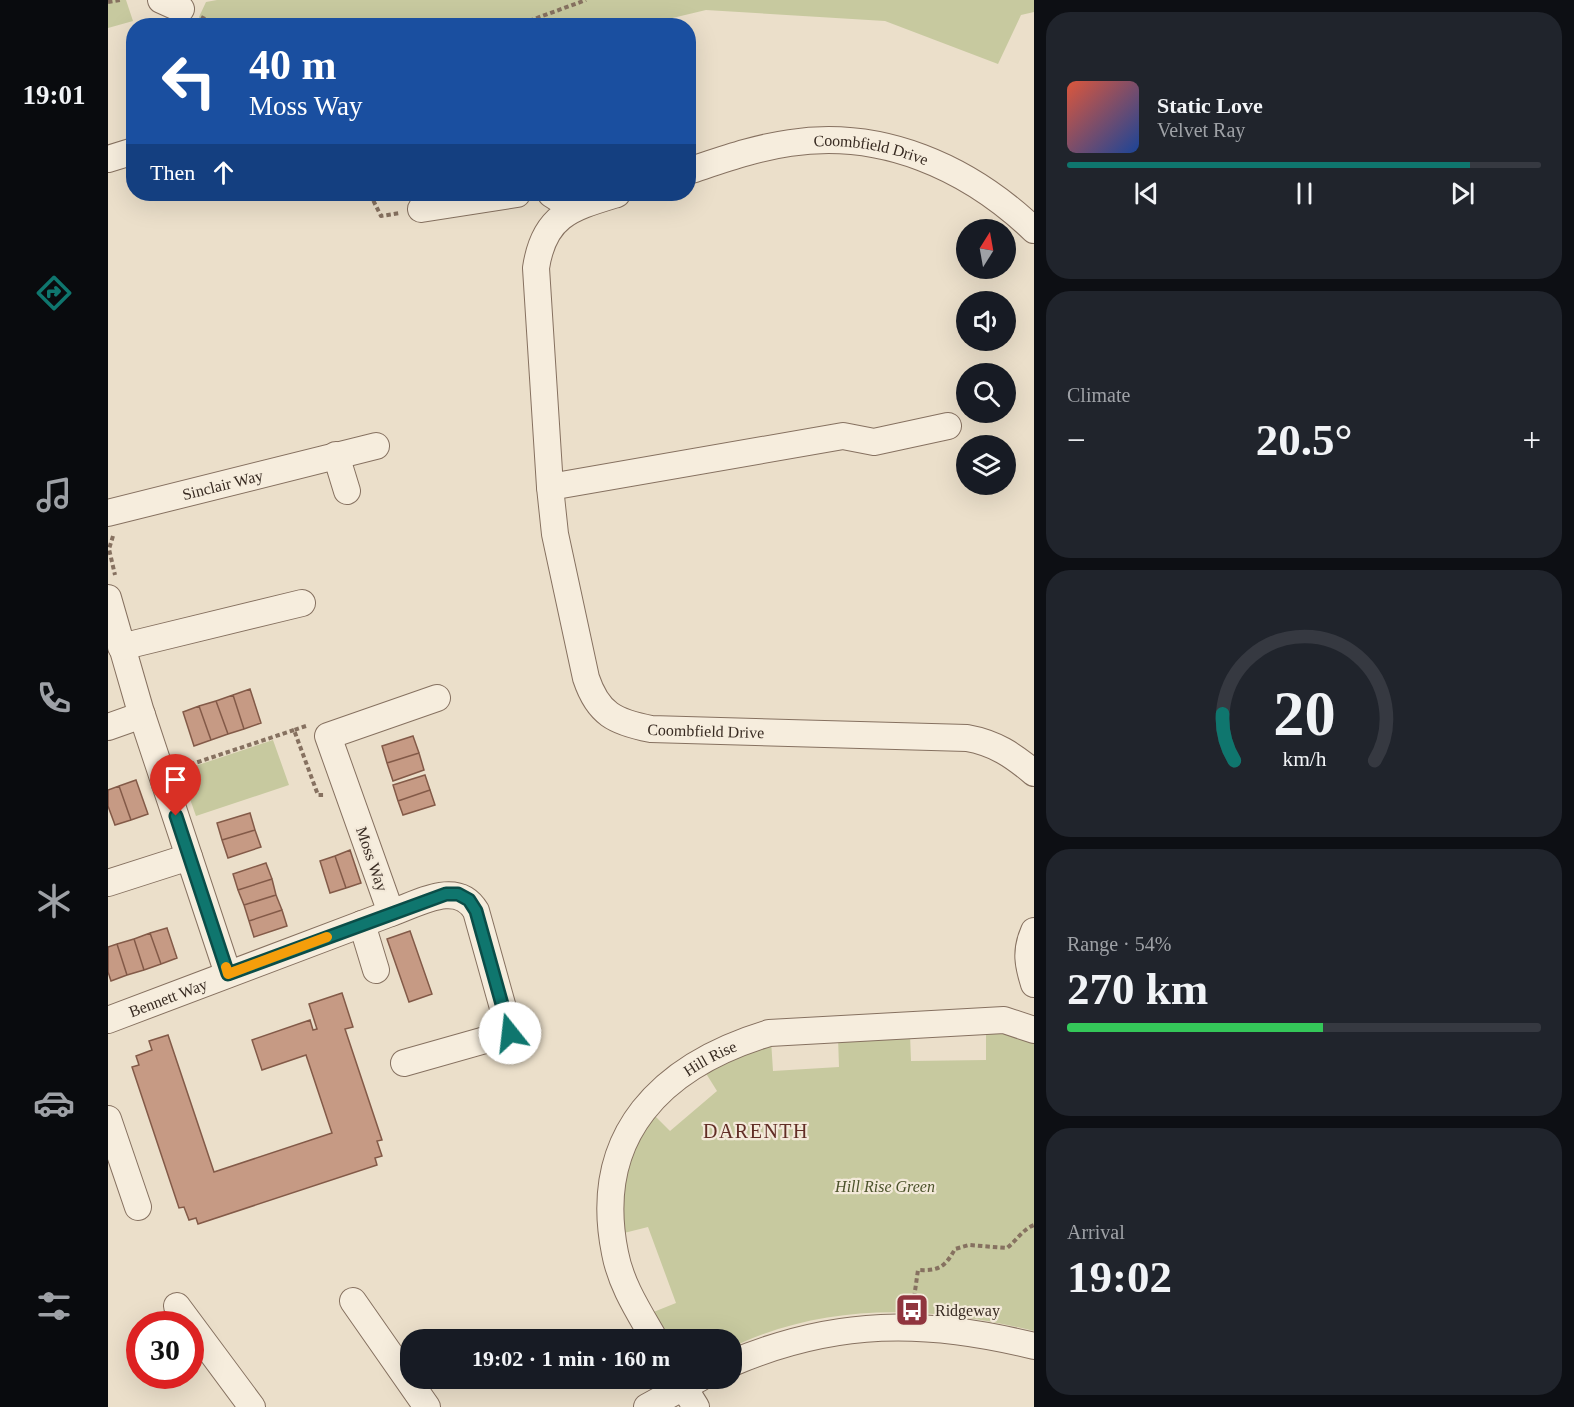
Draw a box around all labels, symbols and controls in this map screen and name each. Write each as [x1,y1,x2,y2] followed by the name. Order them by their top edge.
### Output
[150,42,228,120] icon: left
[249,42,337,88] text: 40 m
[23,80,86,110] text: 19:01
[249,91,363,121] text: Moss Way
[1157,93,1263,118] text: Static Love
[1157,119,1245,141] text: Velvet Ray
[813,132,931,168] street label: Coombfield Drive
[207,156,240,189] icon: ahead
[150,160,195,185] text: Then
[1130,177,1163,210] icon: previous
[1288,177,1321,210] icon: pause
[1446,177,1479,210] icon: next
[956,219,1016,279] north arrow
[956,219,1016,495] map controls
[33,272,75,314] icon: directions
[956,291,1016,351] button: sound
[956,363,1016,423] button: search
[1067,384,1130,406] text: Climate
[1256,415,1352,465] text: 20.5°
[1067,422,1086,458] text: −
[1522,422,1541,458] text: +
[956,435,1016,495] button: layers
[180,466,265,503] street label: Sinclair Way
[33,474,75,516] icon: music
[33,677,75,719] icon: phone
[1273,679,1335,748] text: 20
[647,720,764,741] street label: Coombfield Drive
[1282,747,1326,771] text: km/h
[150,754,201,816] pin
[159,763,192,796] icon: arrive
[352,824,391,894] street label: Moss Way
[33,880,75,922] icon: climate
[1067,933,1171,955] text: Range · 54%
[1067,964,1208,1014] text: 270 km
[126,975,210,1020] street label: Bennett Way
[478,1001,542,1065] position arrow
[680,1037,739,1079] street label: Hill Rise
[33,1082,75,1124] icon: car
[703,1120,809,1142] district label: DARENTH
[834,1178,935,1195] park label: Hill Rise Green
[1067,1221,1125,1243] text: Arrival
[1067,1252,1172,1302] text: 19:02
[33,1285,75,1327] icon: filters
[894,1292,930,1328] bus stop icon: Ridgeway
[935,1302,1000,1320] place label: Ridgeway
[126,1311,204,1389] speed limit sign: 30
[472,1346,670,1371] text: 19:02 · 1 min · 160 m

